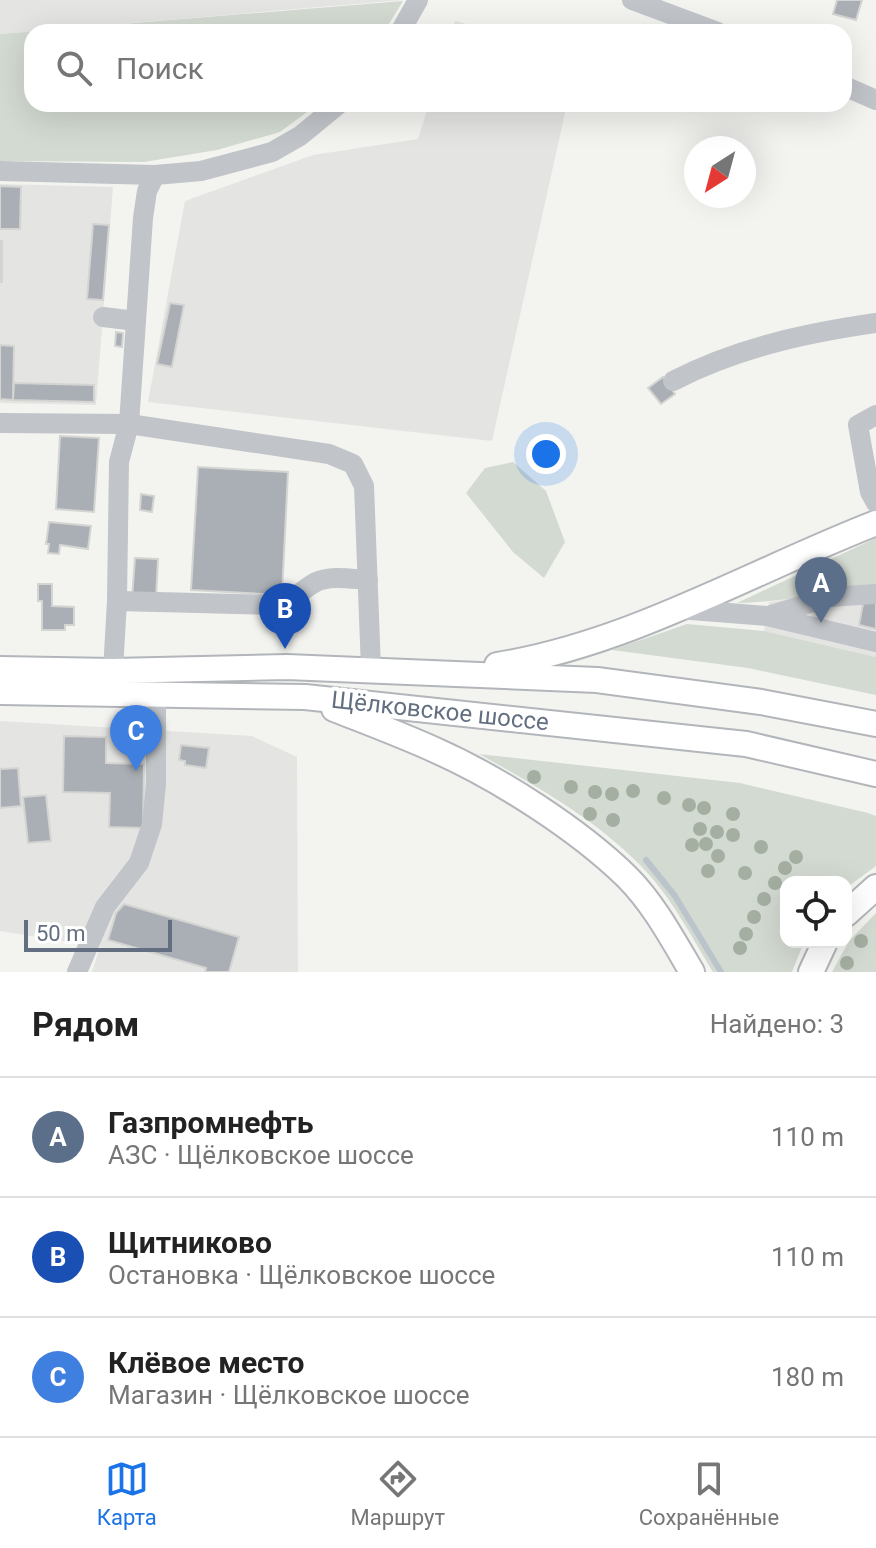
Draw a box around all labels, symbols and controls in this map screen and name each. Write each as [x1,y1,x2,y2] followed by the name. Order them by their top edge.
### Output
[24,24,852,112] search box
[52,46,96,90] icon: search
[116,51,204,86] text: Поиск
[684,136,756,208] north arrow
[526,434,566,474] your location
[795,557,847,623] pin: A
[259,583,311,649] pin: B
[330,686,550,736] street label: Щёлковское шоссе
[110,705,162,771] pin: C
[780,876,852,948] map controls
[780,876,852,948] button: locate
[24,916,172,952] scale bar
[36,921,85,946] text: 50 m
[32,1004,139,1044] text: Рядом
[710,1009,844,1039] text: Найдено: 3
[108,1105,314,1140] text: Газпромнефть
[49,1122,67,1152] text: A
[771,1122,844,1152] text: 110 m
[108,1140,414,1170] text: АЗС · Щёлковское шоссе
[108,1225,272,1260] text: Щитниково
[50,1242,66,1272] text: B
[771,1242,844,1272] text: 110 m
[108,1260,495,1290] text: Остановка · Щёлковское шоссе
[108,1345,305,1380] text: Клёвое место
[49,1362,67,1392] text: C
[771,1362,844,1392] text: 180 m
[108,1380,470,1410] text: Магазин · Щёлковское шоссе
[97,1457,157,1530] tab: Карта
[351,1457,445,1530] tab: Маршрут
[639,1457,779,1530] tab: Сохранённые

